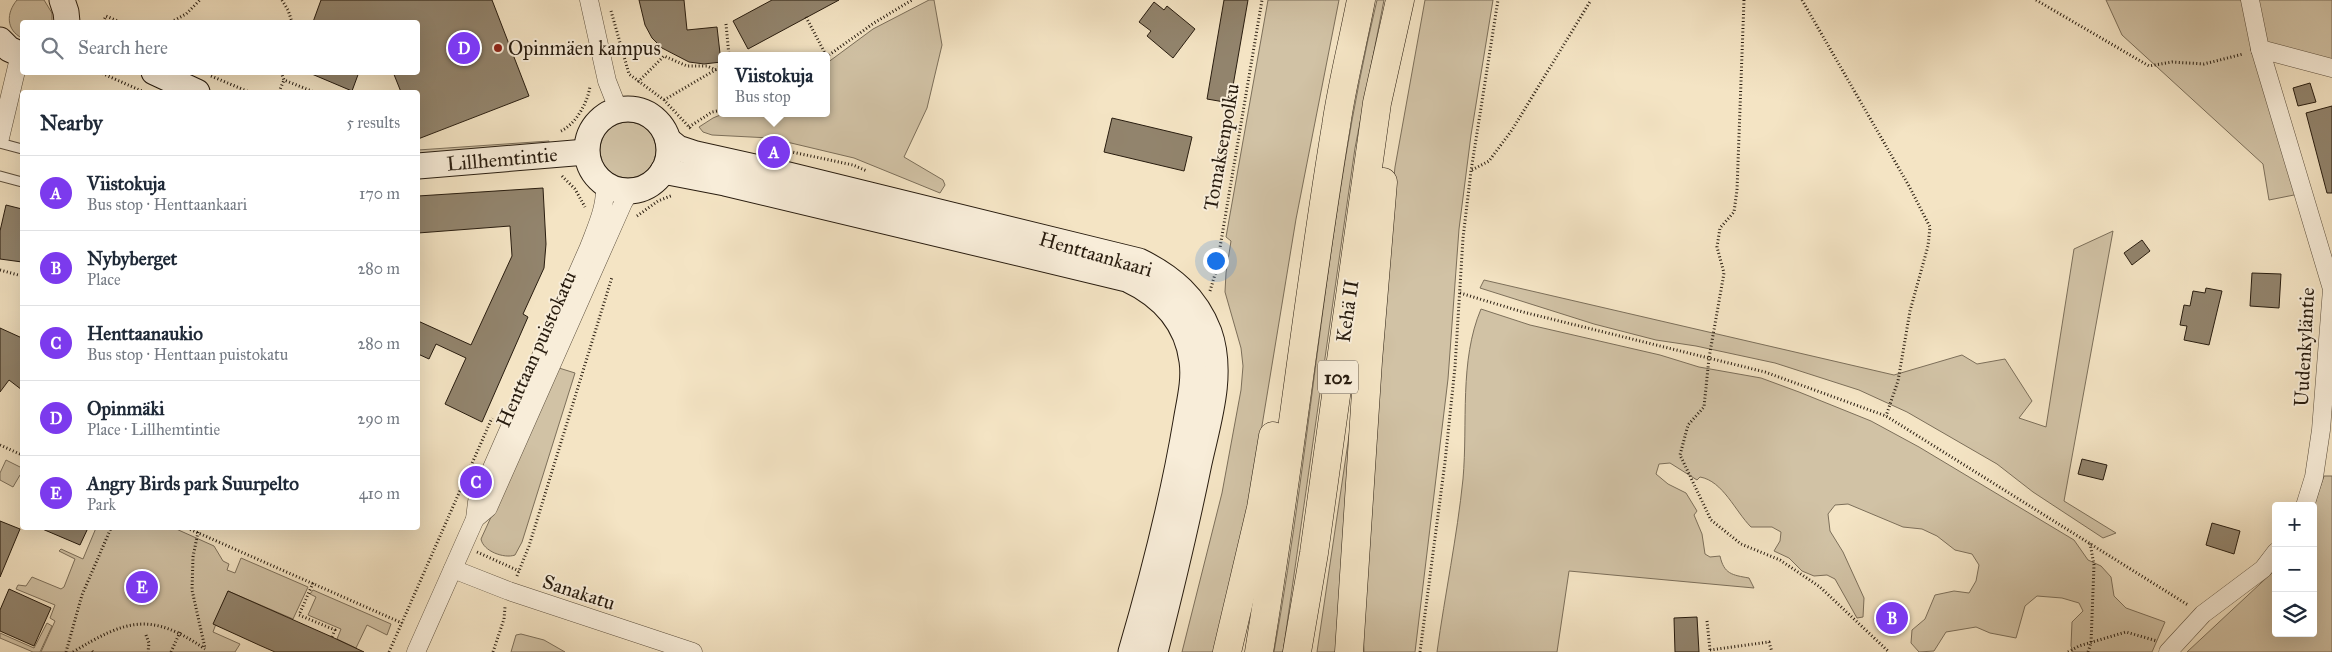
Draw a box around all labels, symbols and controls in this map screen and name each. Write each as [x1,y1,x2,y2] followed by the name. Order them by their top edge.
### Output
[20,20,420,75] search box
[448,29,480,67] pin: D
[38,34,66,62] icon: search
[78,36,168,59] text: Search here
[508,36,661,60] place label: Opinmäen kampus
[492,42,504,54] marker: Opinmäen kampus
[718,52,830,117] popup
[735,64,813,87] text: Viistokuja
[1198,81,1244,212] street label: Tomaksenpolku
[735,87,791,106] text: Bus stop
[40,110,103,136] text: Nearby
[346,113,400,132] text: 5 results
[758,133,790,171] pin: A
[446,142,558,176] street label: Lillhemtintie
[87,172,166,195] text: Viistokuja
[51,184,61,203] text: A
[359,184,400,203] text: 170 m
[87,195,247,214] text: Bus stop · Henttaankaari
[1036,226,1156,282] street label: Henttaankaari
[87,247,177,270] text: Nybyberget
[1203,248,1229,274] your location
[51,259,61,278] text: B
[357,259,400,278] text: 280 m
[491,267,581,431] street label: Henttaan puistokatu
[87,270,121,289] text: Place
[1331,278,1363,344] street label: Kehä II
[2289,287,2319,407] street label: Uudenkyläntie
[87,322,203,345] text: Henttaanaukio
[51,334,61,353] text: C
[357,334,400,353] text: 280 m
[87,345,288,364] text: Bus stop · Henttaan puistokatu
[1318,361,1358,394] road number: 102
[87,397,165,420] text: Opinmäki
[50,409,62,428] text: D
[357,409,400,428] text: 290 m
[87,420,220,439] text: Place · Lillhemtintie
[460,463,492,501] pin: C
[87,472,299,495] text: Angry Birds park Suurpelto
[50,484,62,503] text: E
[359,484,400,503] text: 410 m
[87,495,116,514] text: Park
[2272,502,2317,637] map controls
[2272,502,2317,547] button: +
[2272,547,2317,592] button: −
[126,568,158,606] pin: E
[540,569,619,615] street label: Sanakatu
[2272,592,2317,637] button: layers
[1876,599,1908,637] pin: B

